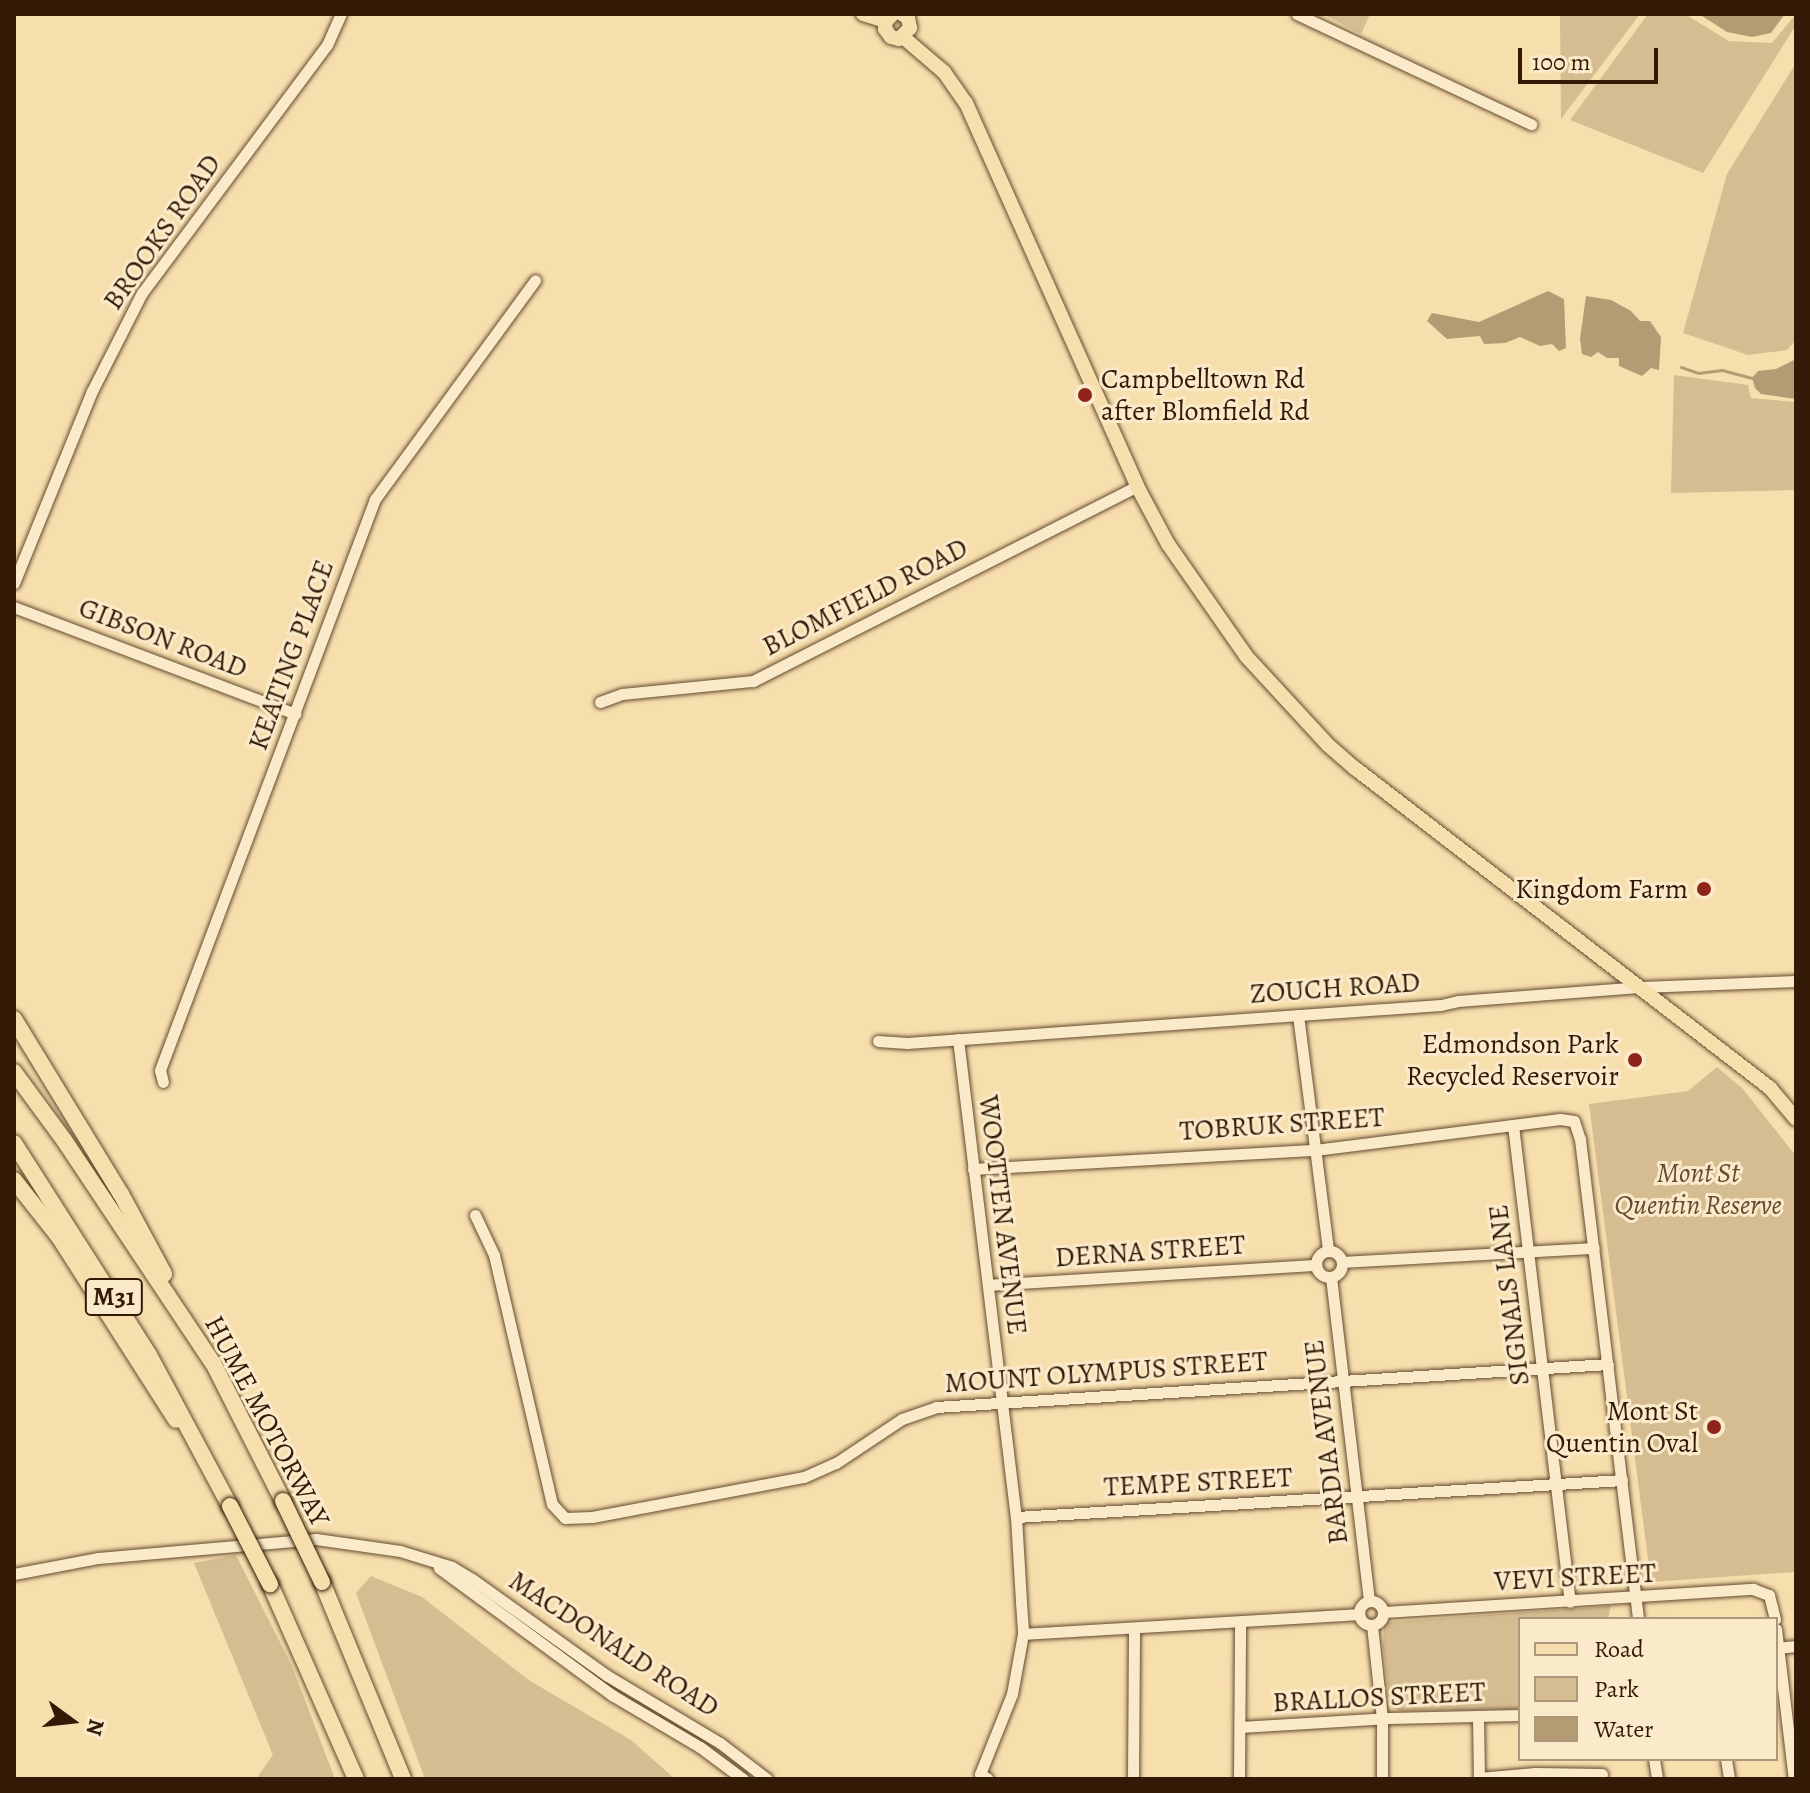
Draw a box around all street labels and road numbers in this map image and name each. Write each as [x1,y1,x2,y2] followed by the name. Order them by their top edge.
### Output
[96,148,228,316] street label: BROOKS ROAD
[757,531,973,663] street label: BLOMFIELD ROAD
[241,555,341,755] street label: KEATING PLACE
[74,591,252,685] street label: GIBSON ROAD
[1249,965,1421,1011] street label: ZOUCH ROAD
[972,1093,1034,1337] street label: WOOTTEN AVENUE
[1178,1100,1386,1148] street label: TOBRUK STREET
[1481,1202,1537,1388] street label: SIGNALS LANE
[1054,1228,1246,1274] street label: DERNA STREET
[84,1275,144,1319] road number: M31
[197,1310,337,1532] street label: HUME MOTORWAY
[1297,1338,1355,1546] street label: BARDIA AVENUE
[943,1344,1269,1400] street label: MOUNT OLYMPUS STREET
[1103,1460,1293,1504] street label: TEMPE STREET
[1493,1556,1657,1598] street label: VEVI STREET
[503,1564,725,1724] street label: MACDONALD ROAD
[1272,1675,1486,1719] street label: BRALLOS STREET

